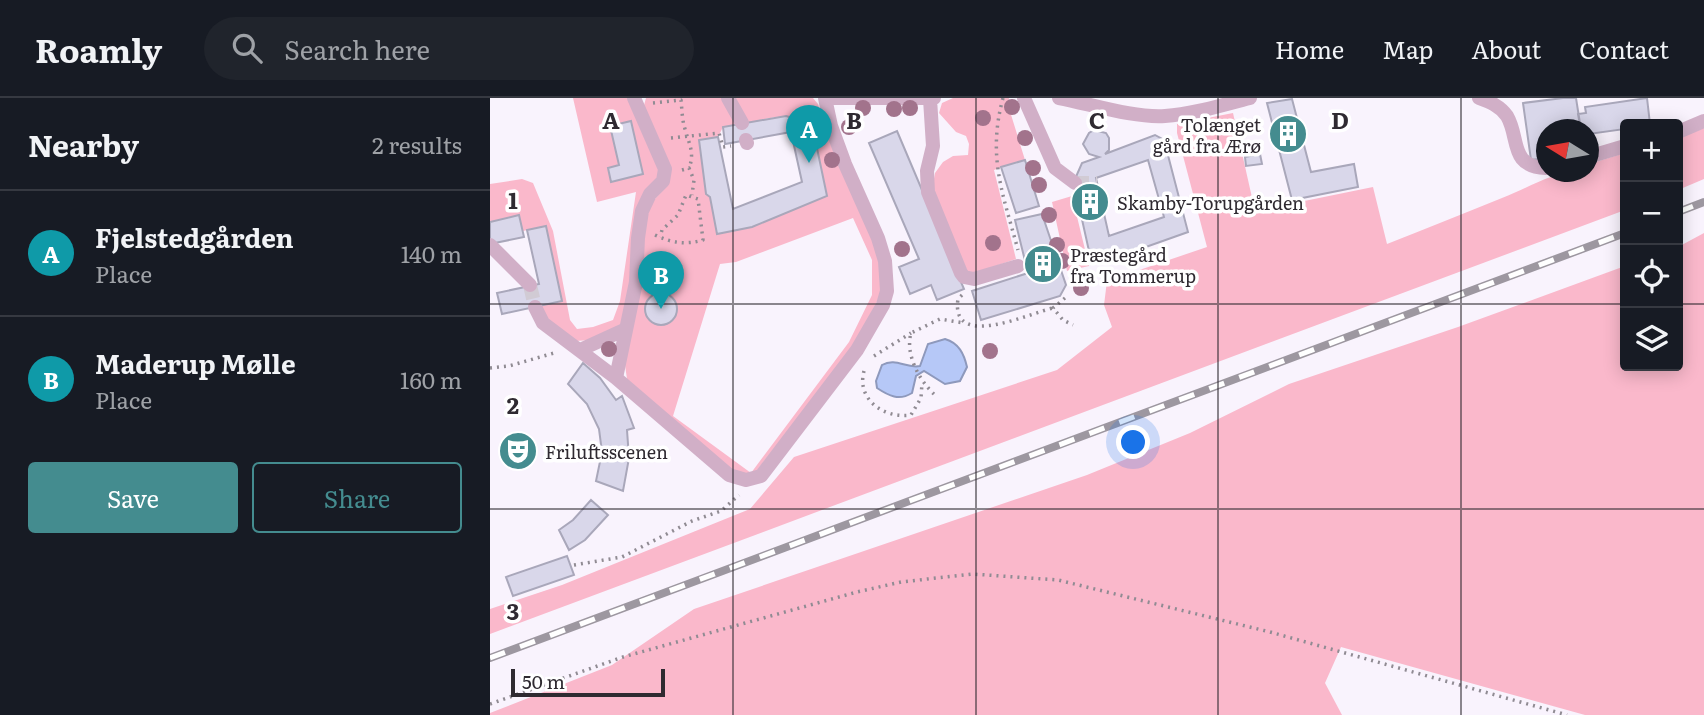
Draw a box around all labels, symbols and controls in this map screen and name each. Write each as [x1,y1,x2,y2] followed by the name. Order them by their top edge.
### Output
[204,17,694,80] search box
[35,24,162,73] text: Roamly
[228,29,266,67] icon: search
[284,29,430,68] text: Search here
[1275,31,1344,66] text: Home
[1382,31,1433,66] text: Map
[1471,31,1541,66] text: About
[1579,31,1669,66] text: Contact
[602,102,620,136] text: A
[846,102,862,136] text: B
[1089,102,1105,136] text: C
[1331,102,1349,136] text: D
[786,105,832,163] pin: A
[1153,111,1262,159] place label: Tolænget gård fra Ærø
[1267,113,1309,155] building icon: Tolænget gård fra Ærø
[1536,119,1599,182] north arrow
[1620,119,1683,371] map controls
[1620,119,1683,182] button: +
[28,122,139,166] text: Nearby
[372,127,462,161] text: 2 results
[1069,181,1111,223] building icon: Skamby-Torupgården
[508,182,518,216] text: 1
[1620,182,1683,245] button: −
[1117,189,1304,216] place label: Skamby-Torupgården
[95,217,294,256] text: Fjelstedgården
[42,236,60,270] text: A
[401,236,462,270] text: 140 m
[1070,241,1196,289] place label: Præstegård fra Tommerup
[1022,243,1064,285] building icon: Præstegård fra Tommerup
[1620,245,1683,308] button: locate
[638,251,684,309] pin: B
[95,256,152,290] text: Place
[1620,308,1683,371] button: layers
[95,343,296,382] text: Maderup Mølle
[43,362,59,396] text: B
[400,362,462,396] text: 160 m
[95,382,152,416] text: Place
[507,387,519,421] text: 2
[1116,425,1150,459] your location
[497,430,539,472] theatre icon: Friluftsscenen
[545,438,668,465] place label: Friluftsscenen
[28,462,238,533] button: Save
[252,462,462,533] button: Share
[507,593,519,627] text: 3
[511,666,665,698] scale bar
[522,667,565,695] text: 50 m

